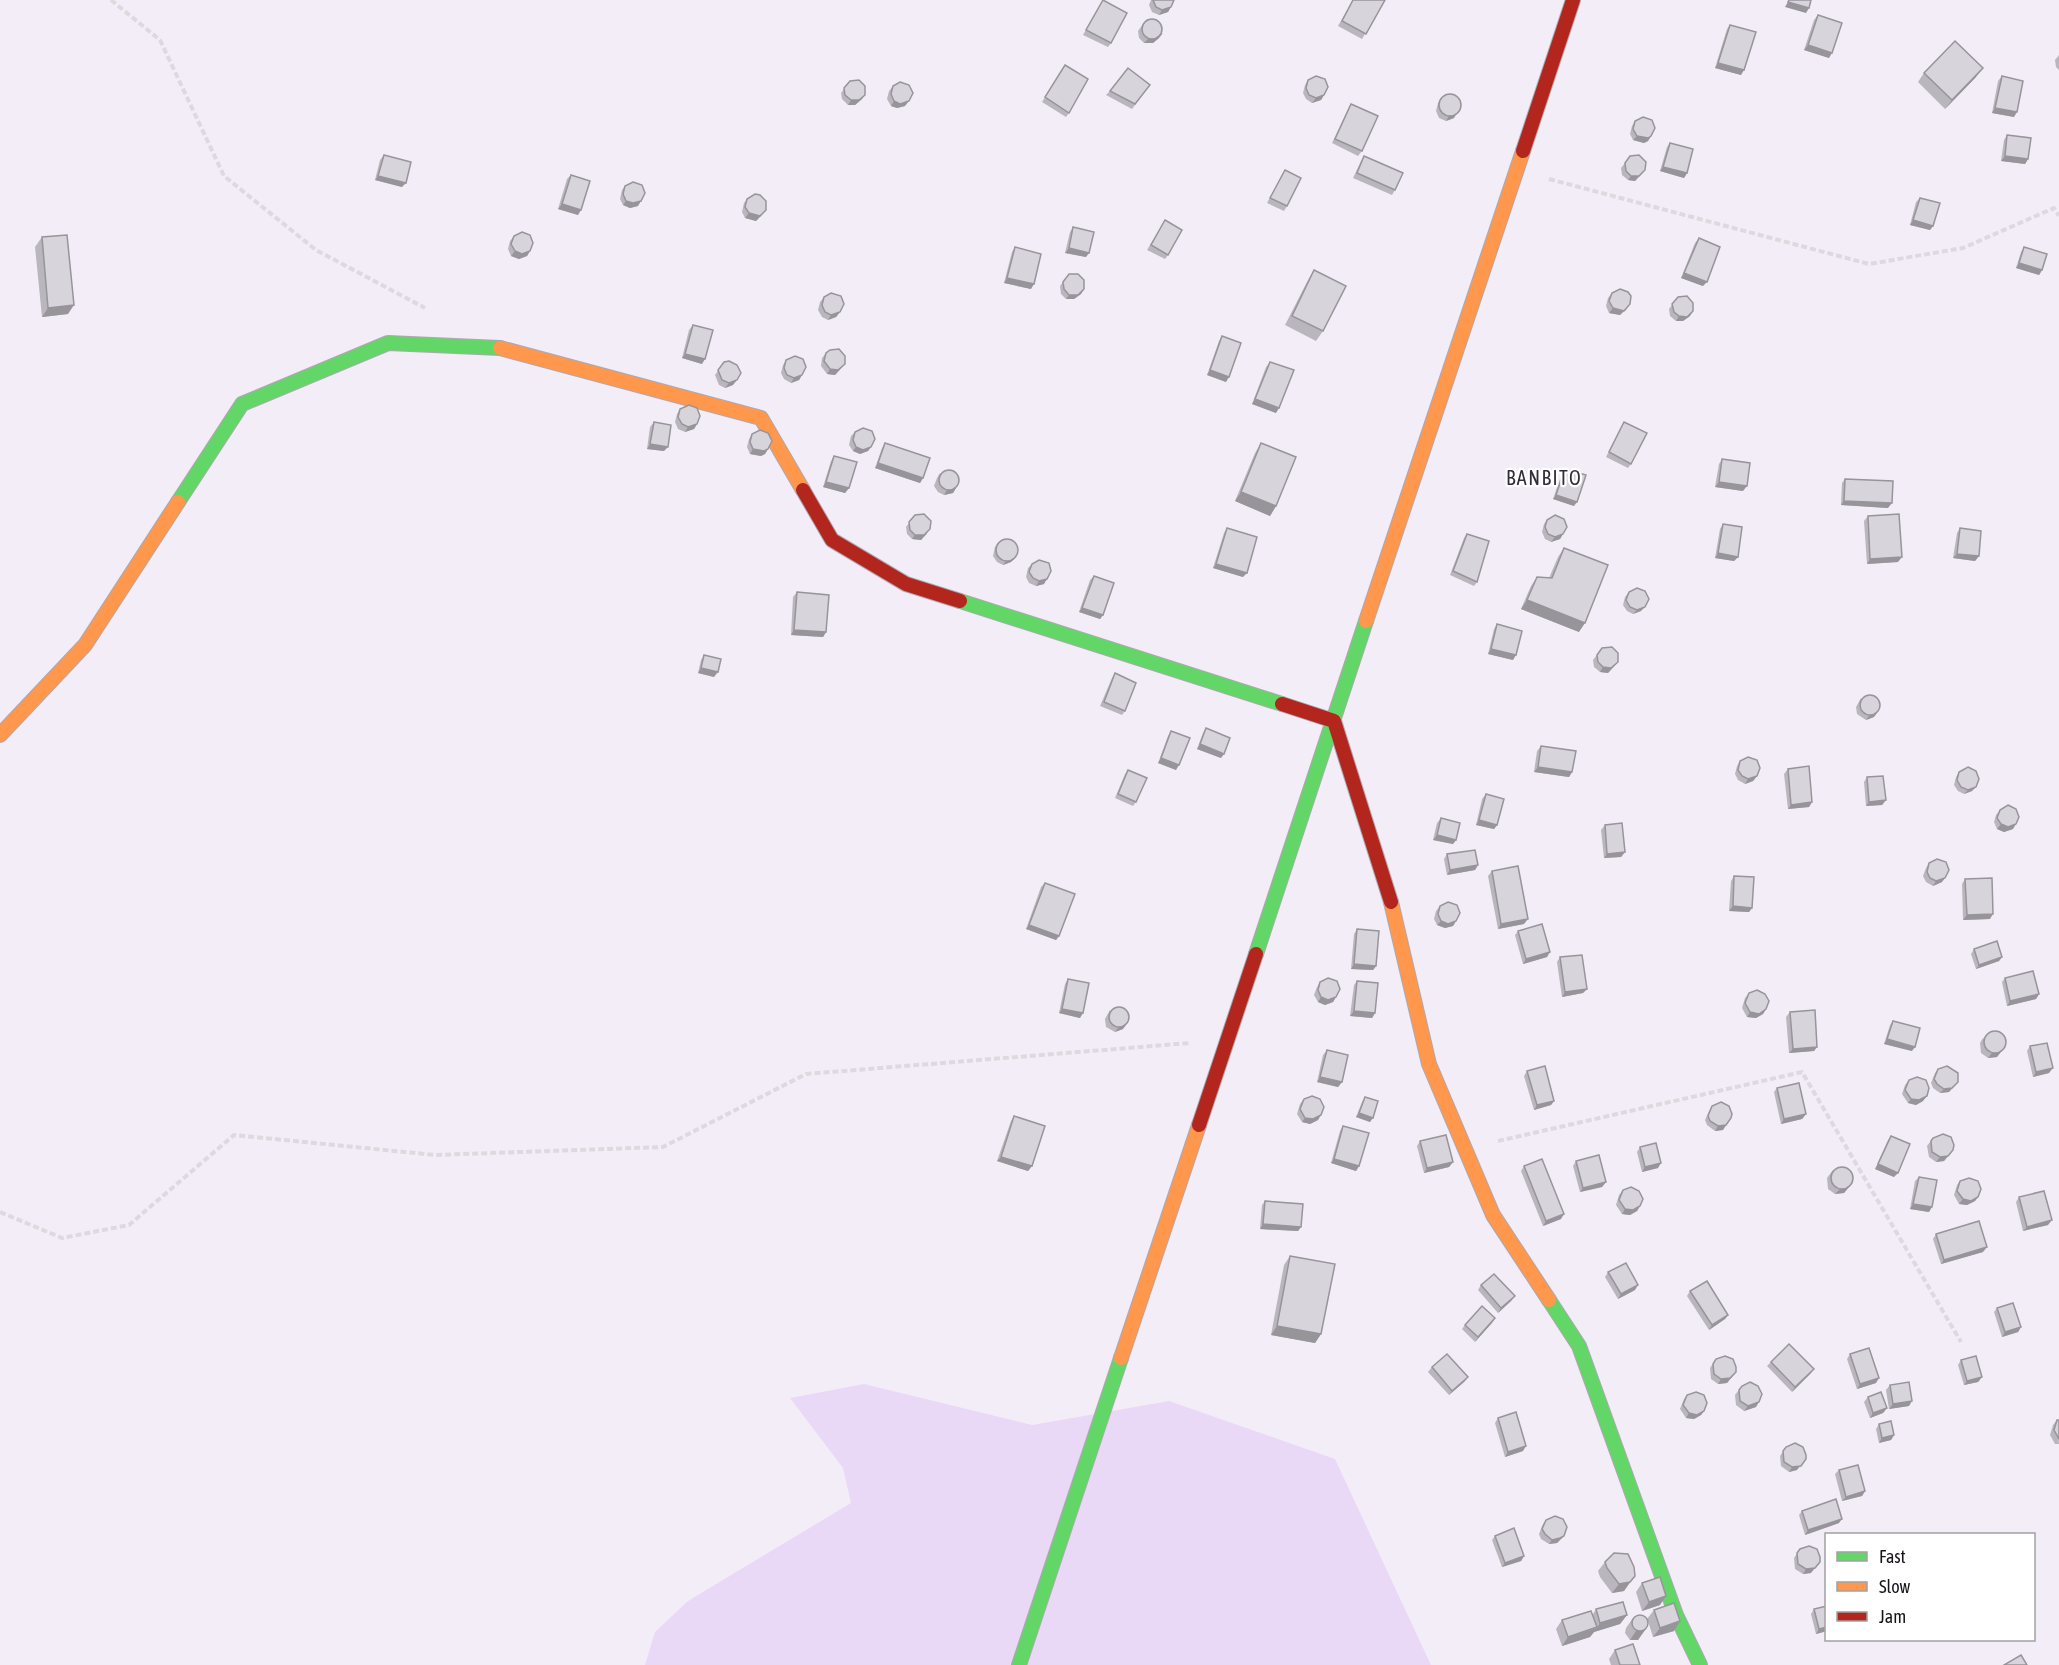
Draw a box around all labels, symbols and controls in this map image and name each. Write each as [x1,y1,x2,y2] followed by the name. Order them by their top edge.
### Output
[1506,466,1582,489] district label: BANBITO
[1825,1533,2035,1641] legend
[1879,1546,1906,1567] text: Fast
[1879,1576,1910,1597] text: Slow
[1879,1606,1906,1627] text: Jam

